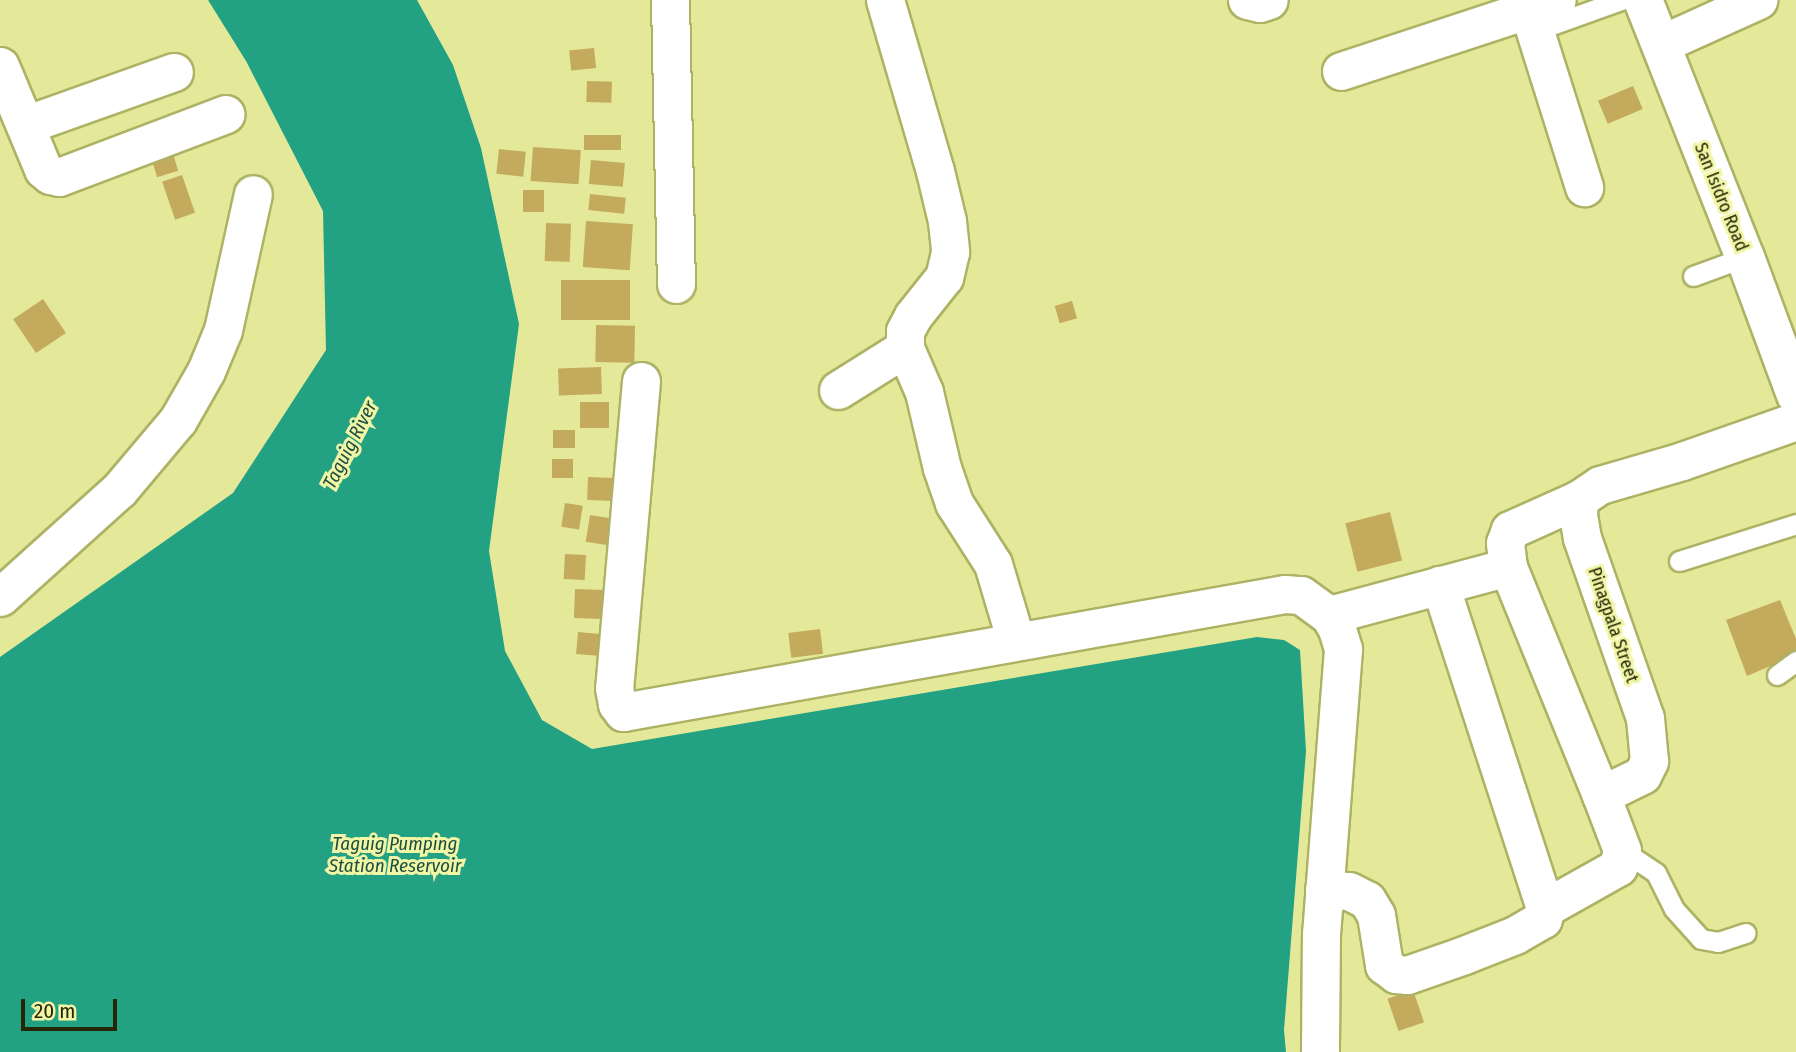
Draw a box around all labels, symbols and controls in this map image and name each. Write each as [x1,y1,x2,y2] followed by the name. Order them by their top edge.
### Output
[1689,140,1753,254] street label: San Isidro Road
[318,397,382,493] water label: Taguig River
[1583,564,1643,686] street label: Pinagpala Street
[329,833,461,877] water label: Taguig Pumping Station Reservoir
[24,986,121,1030] scale bar
[34,998,75,1024] text: 20 m

